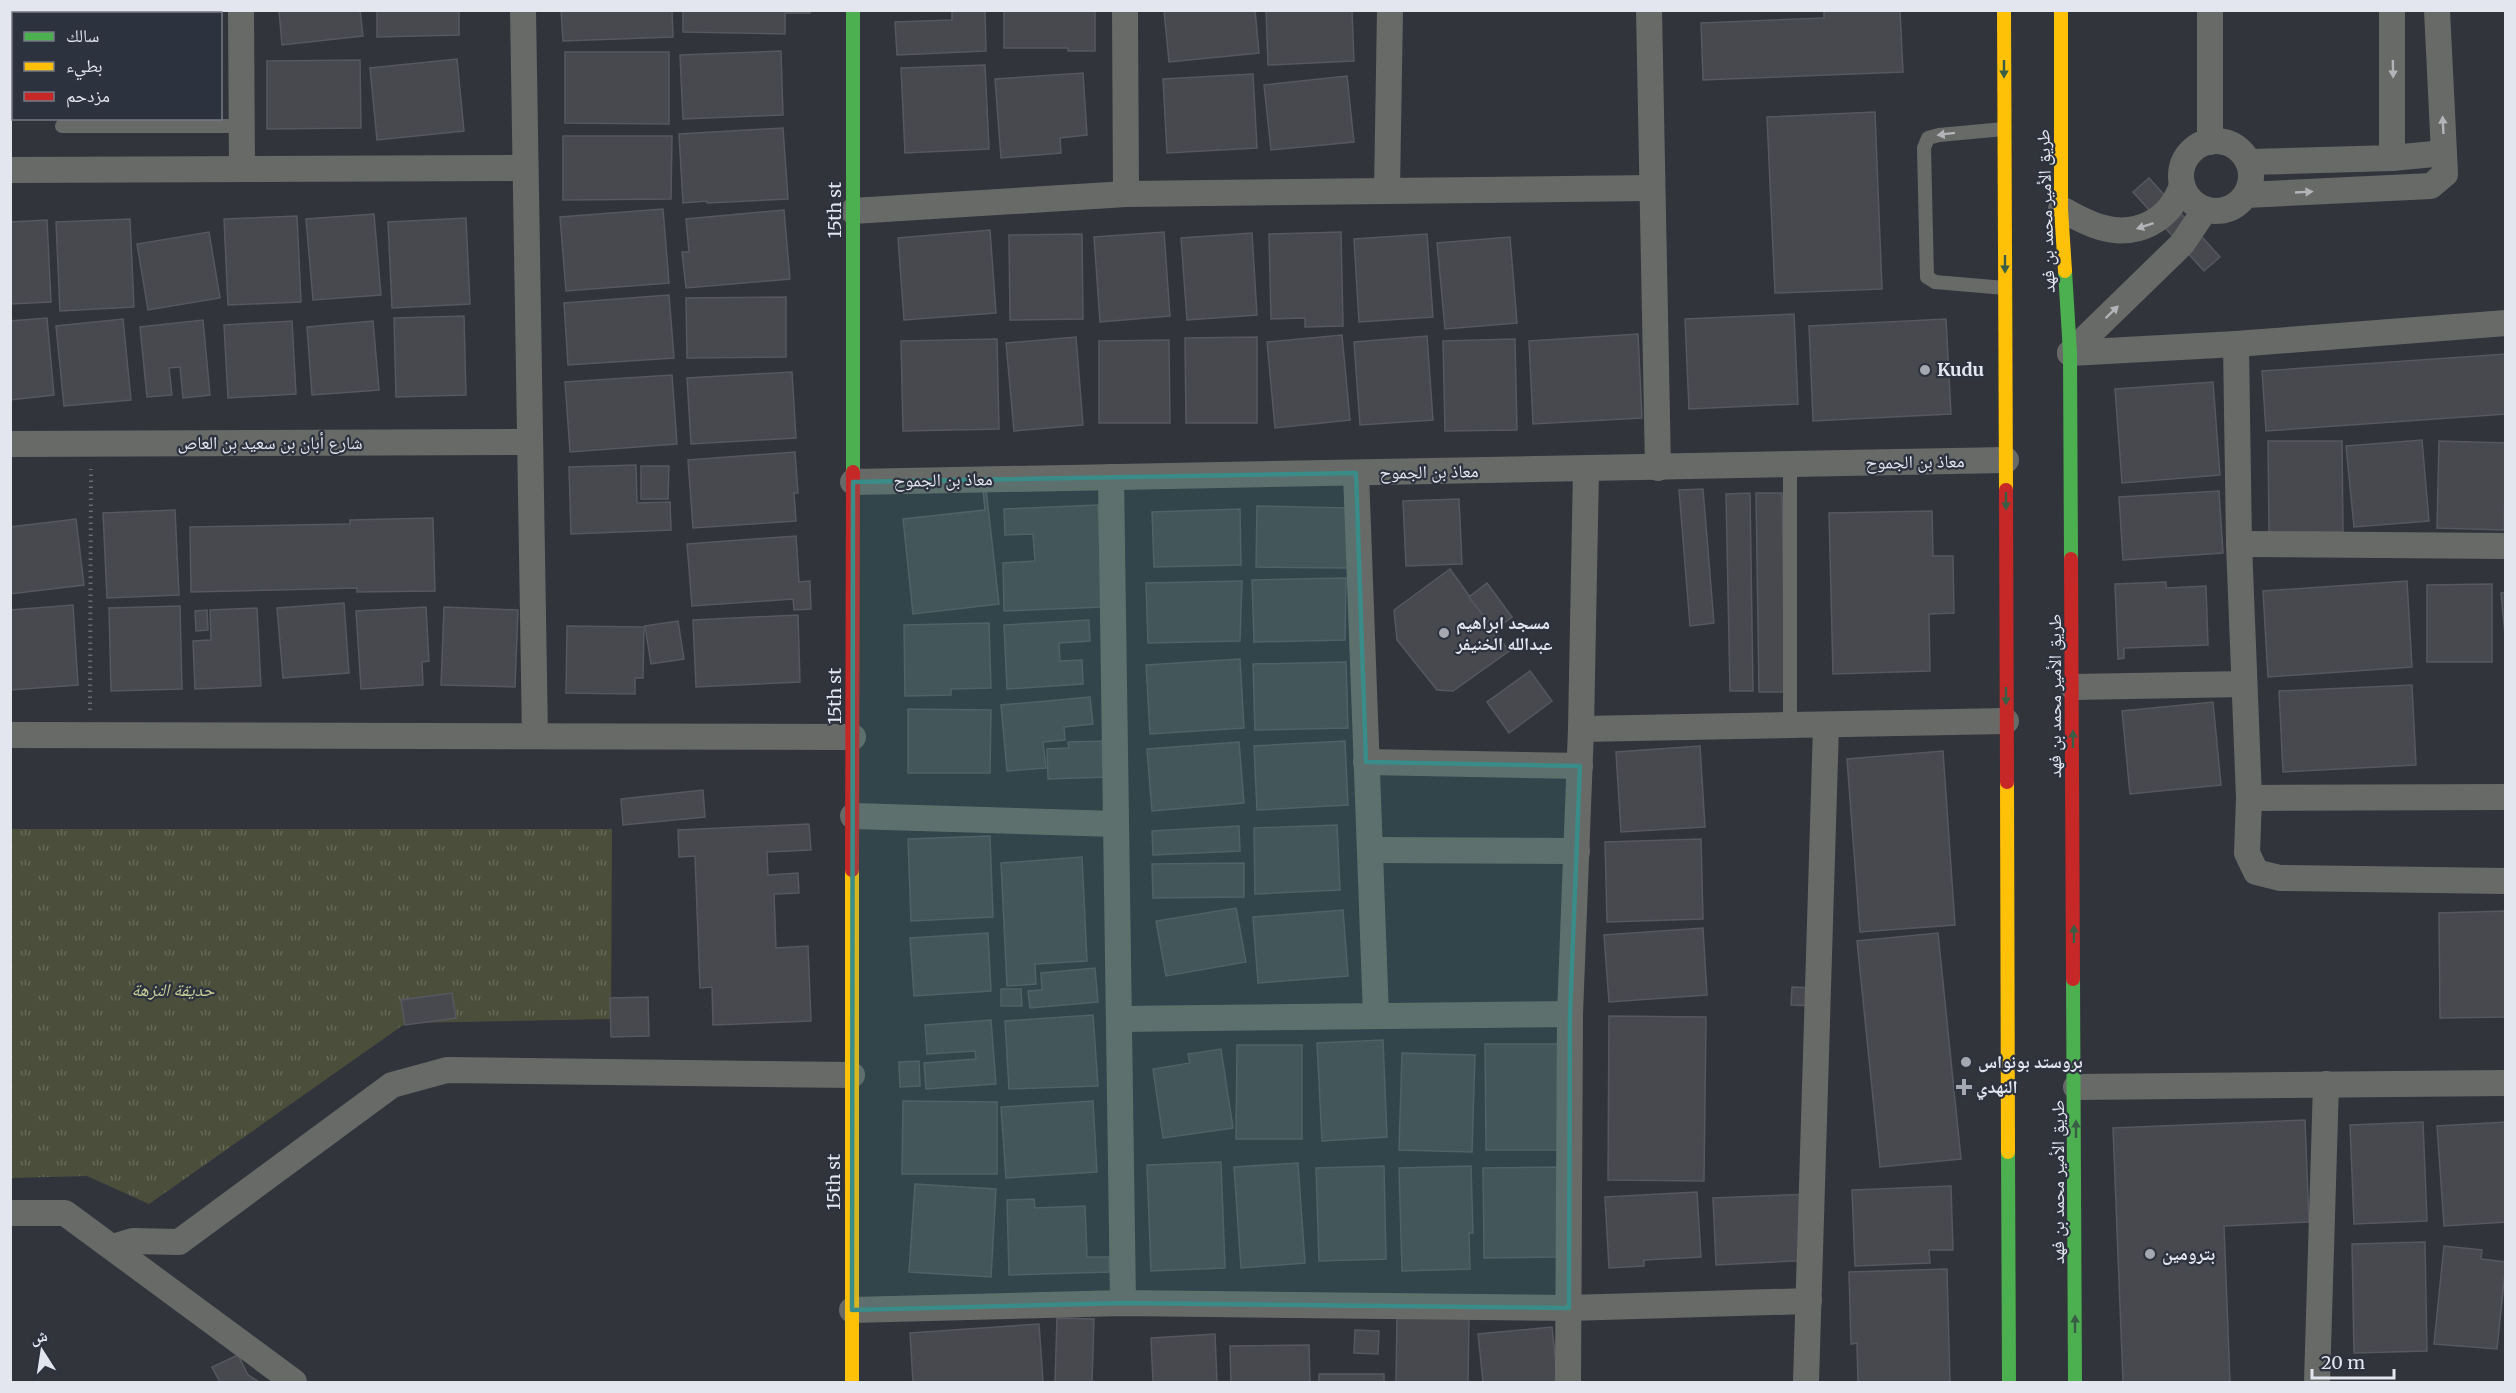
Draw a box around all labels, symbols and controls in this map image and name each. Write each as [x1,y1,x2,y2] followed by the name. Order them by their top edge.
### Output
[12,12,222,120] legend
[66,24,99,47] text: سالك
[66,54,103,81] text: بطيء
[1999,59,2009,78] one-way arrow
[2388,59,2398,78] one-way arrow
[66,84,110,108] text: مزدحم
[2438,115,2447,134] one-way arrow
[2031,129,2060,293] street label: طريق الأمير محمد بن فهد
[1937,130,1956,139] one-way arrow
[823,182,846,238] street label: 15th st
[2295,188,2314,197] one-way arrow
[2136,222,2154,232] one-way arrow
[2000,254,2010,273] one-way arrow
[2105,305,2120,319] one-way arrow
[1937,358,1984,381] place label: Kudu
[1918,363,1932,377] marker: Kudu
[178,431,363,454] street label: شارع أبان بن سعيد بن العاص
[1865,449,1965,475] street label: معاذ بن الجموح
[1379,459,1479,485] street label: معاذ بن الجموح
[893,467,993,493] street label: معاذ بن الجموح
[2001,491,2011,510] one-way arrow
[1455,611,1552,655] place label: مسجد ابراهيم عبدالله الخنيفر
[2043,614,2066,778] street label: طريق الأمير محمد بن فهد
[1437,626,1451,640] marker: مسجد ابراهيم عبدالله الخنيفر
[823,668,846,724] street label: 15th st
[2001,686,2011,705] one-way arrow
[2068,730,2078,749] one-way arrow
[2070,925,2079,944] one-way arrow
[131,978,215,1001] park label: حديقة النزهة
[1978,1050,2083,1073] place label: بروستد بونواس
[1959,1055,1973,1069] marker: بروستد بونواس
[1976,1075,2018,1101] place label: النهدي
[1957,1080,1971,1094] marker: النهدي
[2046,1100,2069,1264] street label: طريق الأمير محمد بن فهد
[2071,1120,2081,1139] one-way arrow
[822,1154,845,1210] street label: 15th st
[2162,1242,2215,1265] place label: بترومين
[2143,1247,2157,1261] marker: بترومين
[2070,1315,2080,1334] one-way arrow
[12,1321,72,1381] north arrow
[28,1325,49,1348] text: ش
[2312,1342,2394,1380] scale bar
[2321,1351,2365,1374] text: 20 m

